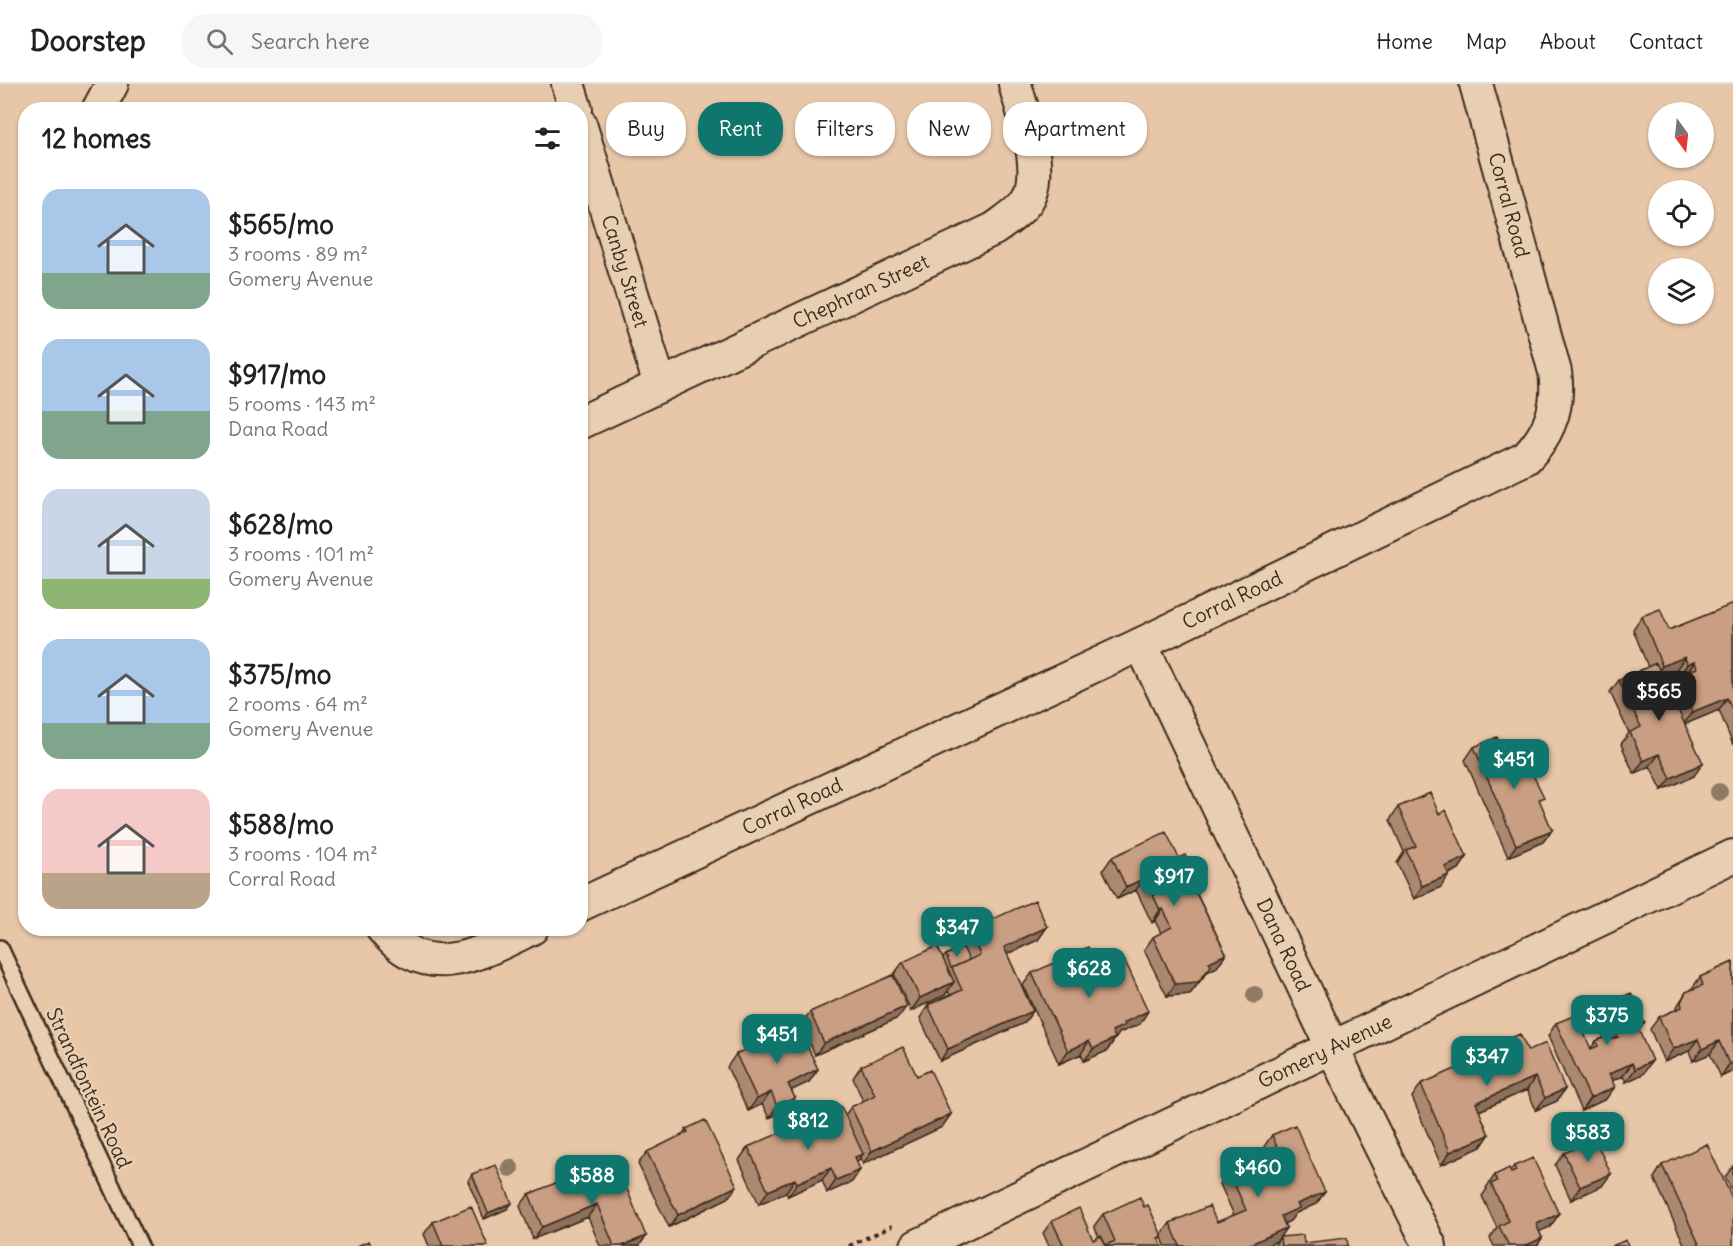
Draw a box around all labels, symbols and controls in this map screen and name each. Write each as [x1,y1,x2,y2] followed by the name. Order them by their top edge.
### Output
[182,14,602,68] search box
[30,23,146,59] text: Doorstep
[203,25,236,58] icon: search
[251,27,370,55] text: Search here
[1376,28,1433,55] text: Home
[1466,28,1507,55] text: Map
[1540,28,1596,55] text: About
[1629,28,1703,55] text: Contact
[606,102,686,156] chip: Buy
[698,102,783,156] chip: Rent
[795,102,895,156] chip: Filters
[907,102,991,156] chip: New
[1003,102,1147,156] chip: Apartment
[1648,102,1714,168] north arrow
[1648,102,1714,324] map controls
[42,122,151,155] text: 12 homes
[531,122,564,155] icon: filters
[1483,150,1536,260] street label: Corral Road
[1648,180,1714,246] button: locate
[228,208,334,241] text: $565/mo
[597,212,655,331] street label: Canby Street
[90,213,162,285] icon: home
[228,241,368,266] text: 3 rooms · 89 m²
[788,248,933,334] street label: Chephran Street
[1648,258,1714,324] button: layers
[228,266,373,291] text: Gomery Avenue
[228,358,326,391] text: $917/mo
[90,363,162,435] icon: home
[228,391,376,416] text: 5 rooms · 143 m²
[228,416,328,441] text: Dana Road
[228,508,333,541] text: $628/mo
[90,513,162,585] icon: home
[228,541,374,566] text: 3 rooms · 101 m²
[1178,565,1286,634] street label: Corral Road
[228,566,373,591] text: Gomery Avenue
[228,658,331,691] text: $375/mo
[90,663,162,735] icon: home
[1623,671,1695,722] pin: $565
[1636,678,1682,703] text: $565
[228,691,368,716] text: 2 rooms · 64 m²
[228,716,373,741] text: Gomery Avenue
[1478,739,1550,790] pin: $451
[1493,746,1535,771] text: $451
[738,772,846,840] street label: Corral Road
[228,808,334,841] text: $588/mo
[90,813,162,885] icon: home
[228,841,378,866] text: 3 rooms · 104 m²
[1138,856,1210,907] pin: $917
[1154,863,1194,888] text: $917
[228,866,336,891] text: Corral Road
[1251,894,1317,996] street label: Dana Road
[921,907,993,958] pin: $347
[935,914,979,939] text: $347
[1053,948,1125,999] pin: $628
[1066,955,1112,980] text: $628
[1571,995,1643,1046] pin: $375
[1585,1002,1629,1027] text: $375
[41,1004,138,1172] street label: Strandfontein Road
[1254,1008,1396,1093] street label: Gomery Avenue
[741,1014,813,1065] pin: $451
[756,1021,798,1046] text: $451
[1451,1036,1523,1087] pin: $347
[1465,1043,1509,1068] text: $347
[772,1100,844,1151] pin: $812
[787,1107,829,1132] text: $812
[1552,1112,1624,1163] pin: $583
[1565,1119,1611,1144] text: $583
[1222,1147,1294,1198] pin: $460
[1234,1154,1282,1179] text: $460
[556,1155,628,1206] pin: $588
[569,1162,615,1187] text: $588

